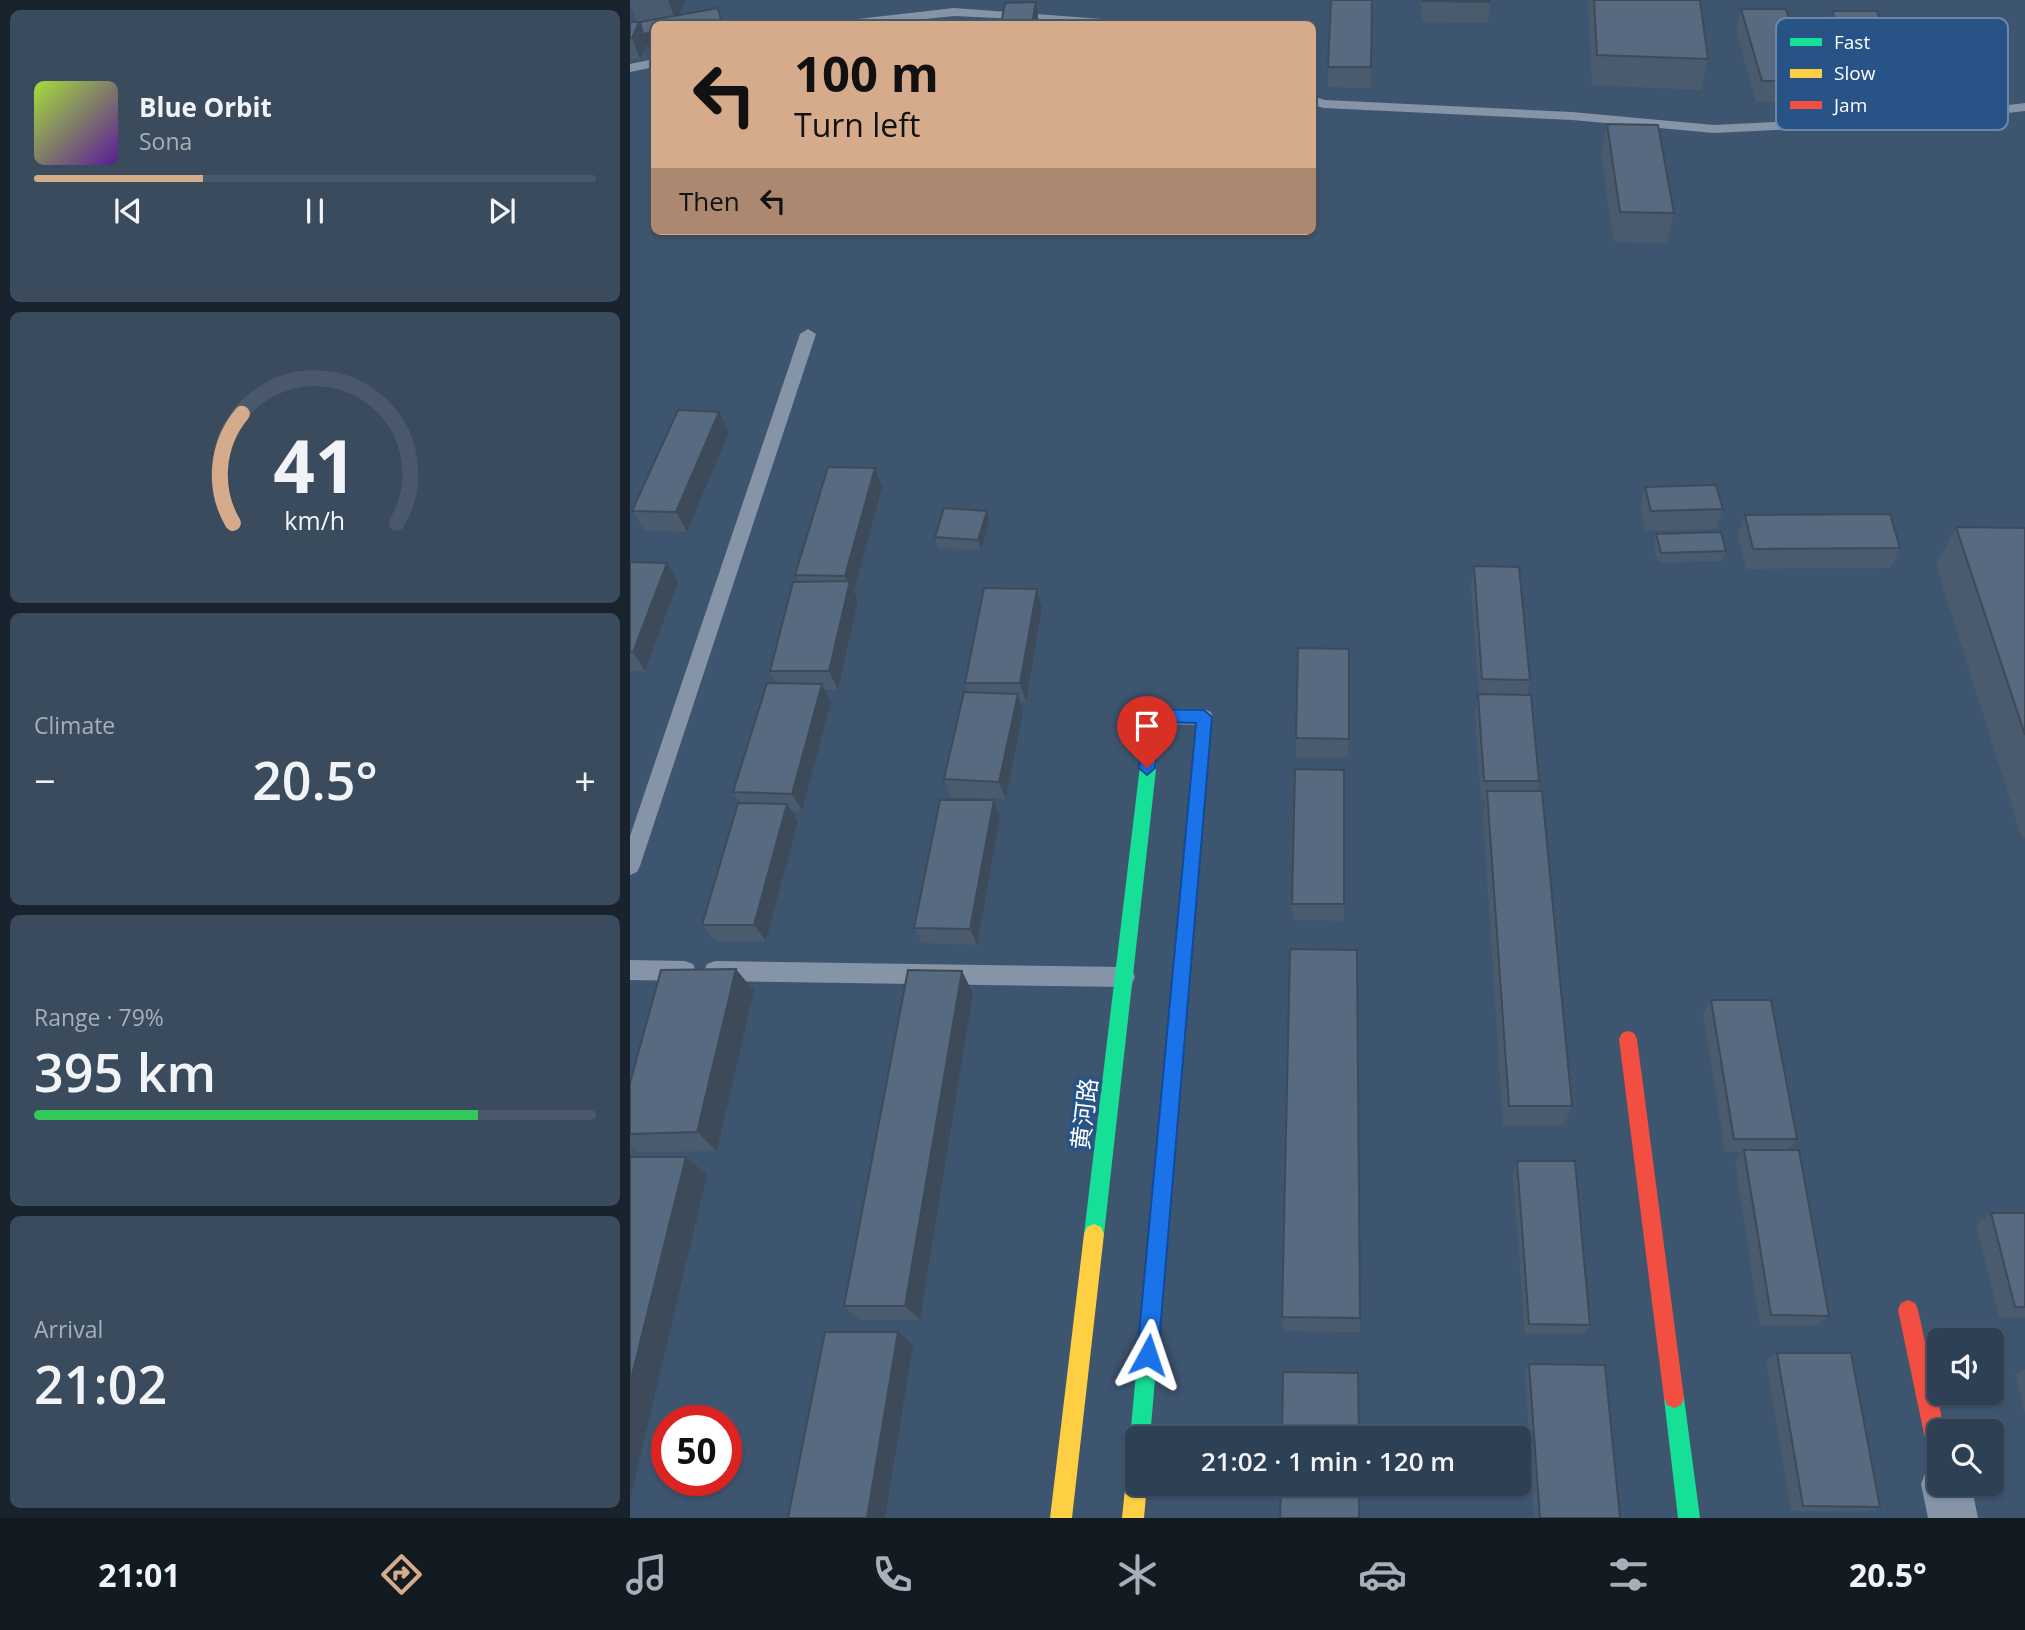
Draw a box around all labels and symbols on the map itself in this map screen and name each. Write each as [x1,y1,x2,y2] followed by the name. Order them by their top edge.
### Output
[1776,18,2008,130] legend
[1834,29,1870,55] text: Fast
[1834,60,1876,86] text: Slow
[1832,92,1867,118] text: Jam
[1117,696,1177,768] pin
[1063,1076,1104,1152] street label: 黄河路
[1111,1318,1185,1392] position arrow
[651,1405,742,1496] speed limit sign: 50

